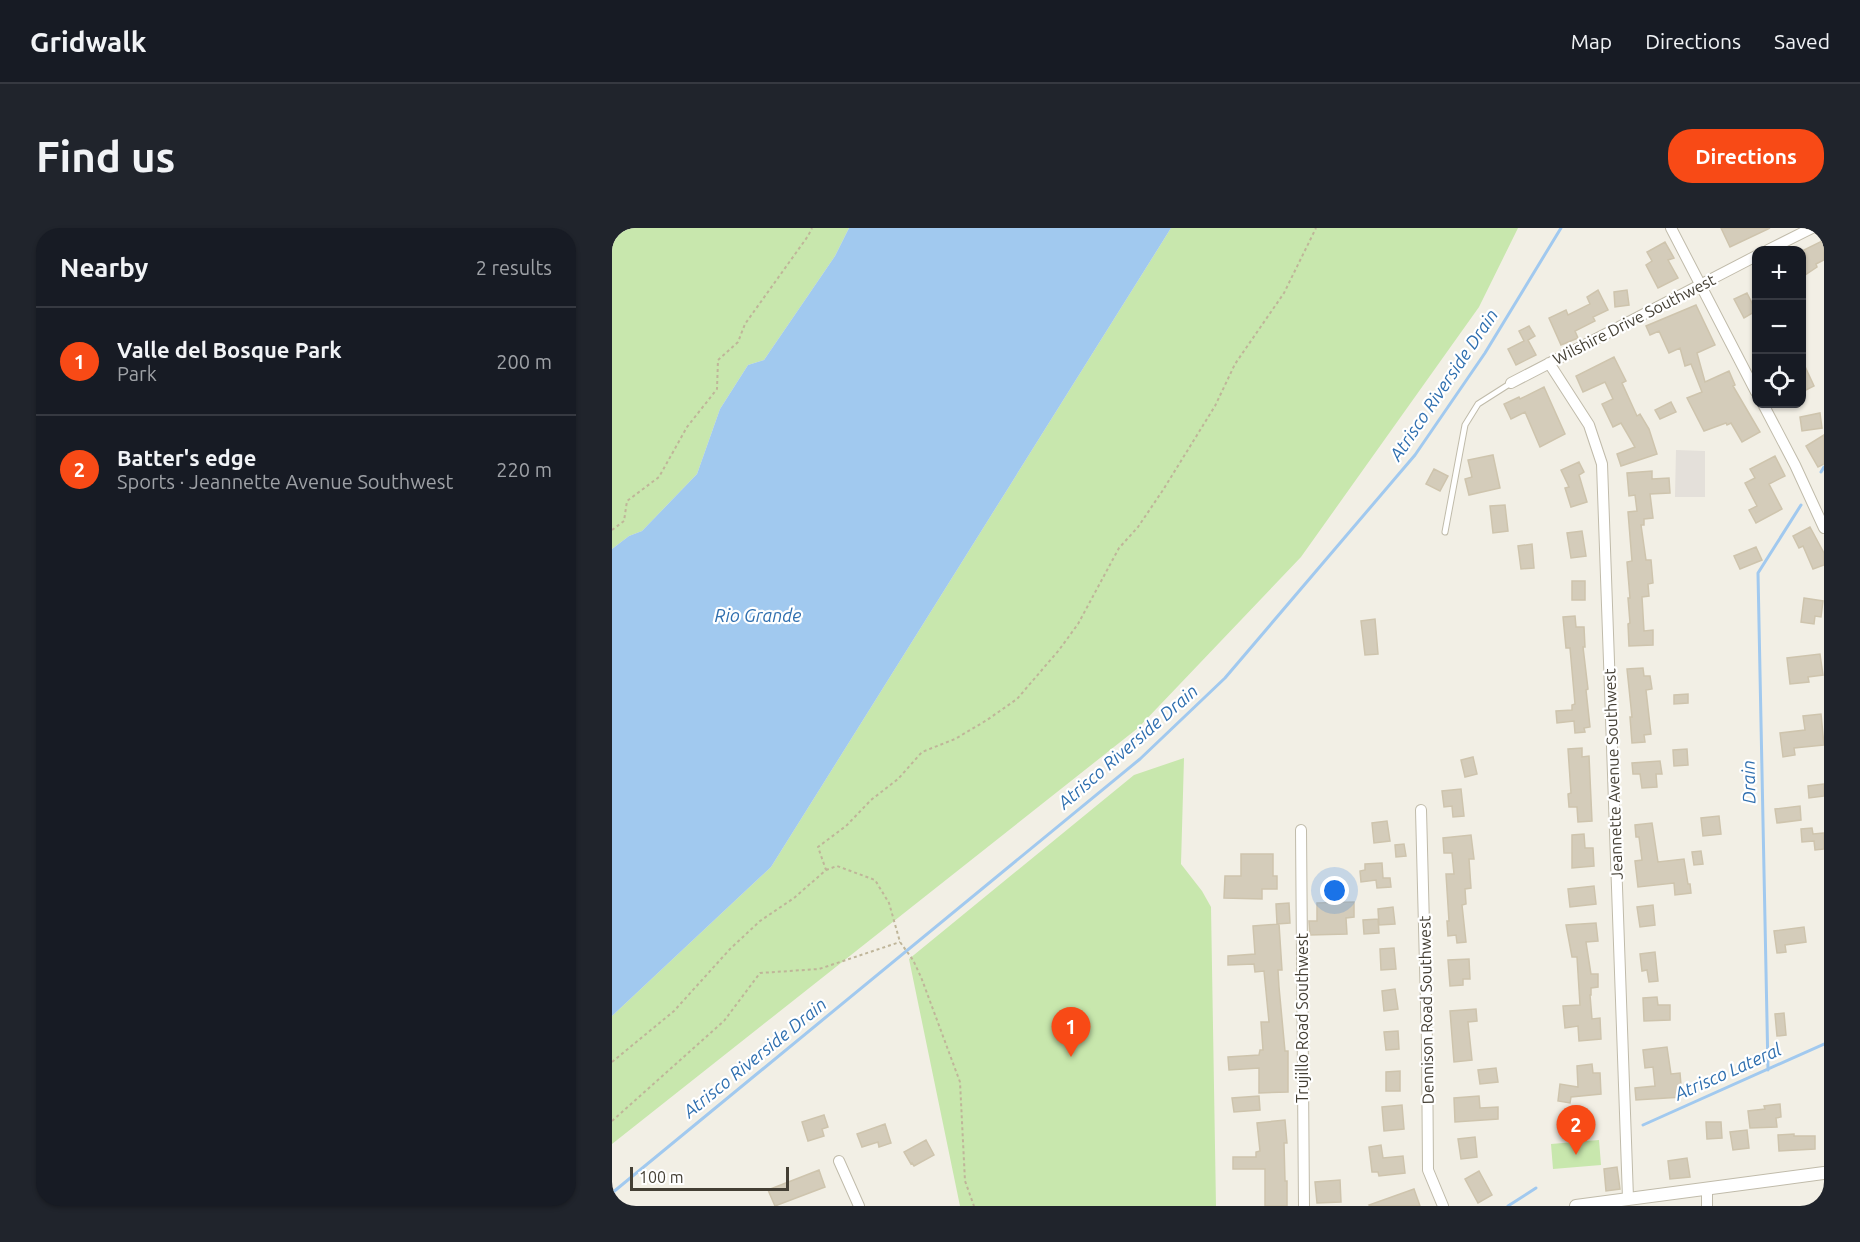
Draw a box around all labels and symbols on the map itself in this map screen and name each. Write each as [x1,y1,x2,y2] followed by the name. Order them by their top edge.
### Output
[1550,270,1719,368] street label: Wilshire Drive Southwest
[1384,305,1501,465] water label: Atrisco Riverside Drain
[715,605,801,625] water label: Rio Grande
[1600,667,1626,880] street label: Jeannette Avenue Southwest
[1053,680,1201,813] water label: Atrisco Riverside Drain
[1738,760,1758,804] water label: Drain
[1320,876,1349,905] your location
[1415,915,1437,1104] street label: Dennison Road Southwest
[1293,932,1311,1103] street label: Trujillo Road Southwest
[678,993,830,1122] water label: Atrisco Riverside Drain
[1052,1008,1090,1057] pin: 1
[1670,1039,1784,1104] water label: Atrisco Lateral
[1556,1106,1596,1155] pin: 2
[630,1164,789,1192] scale bar

